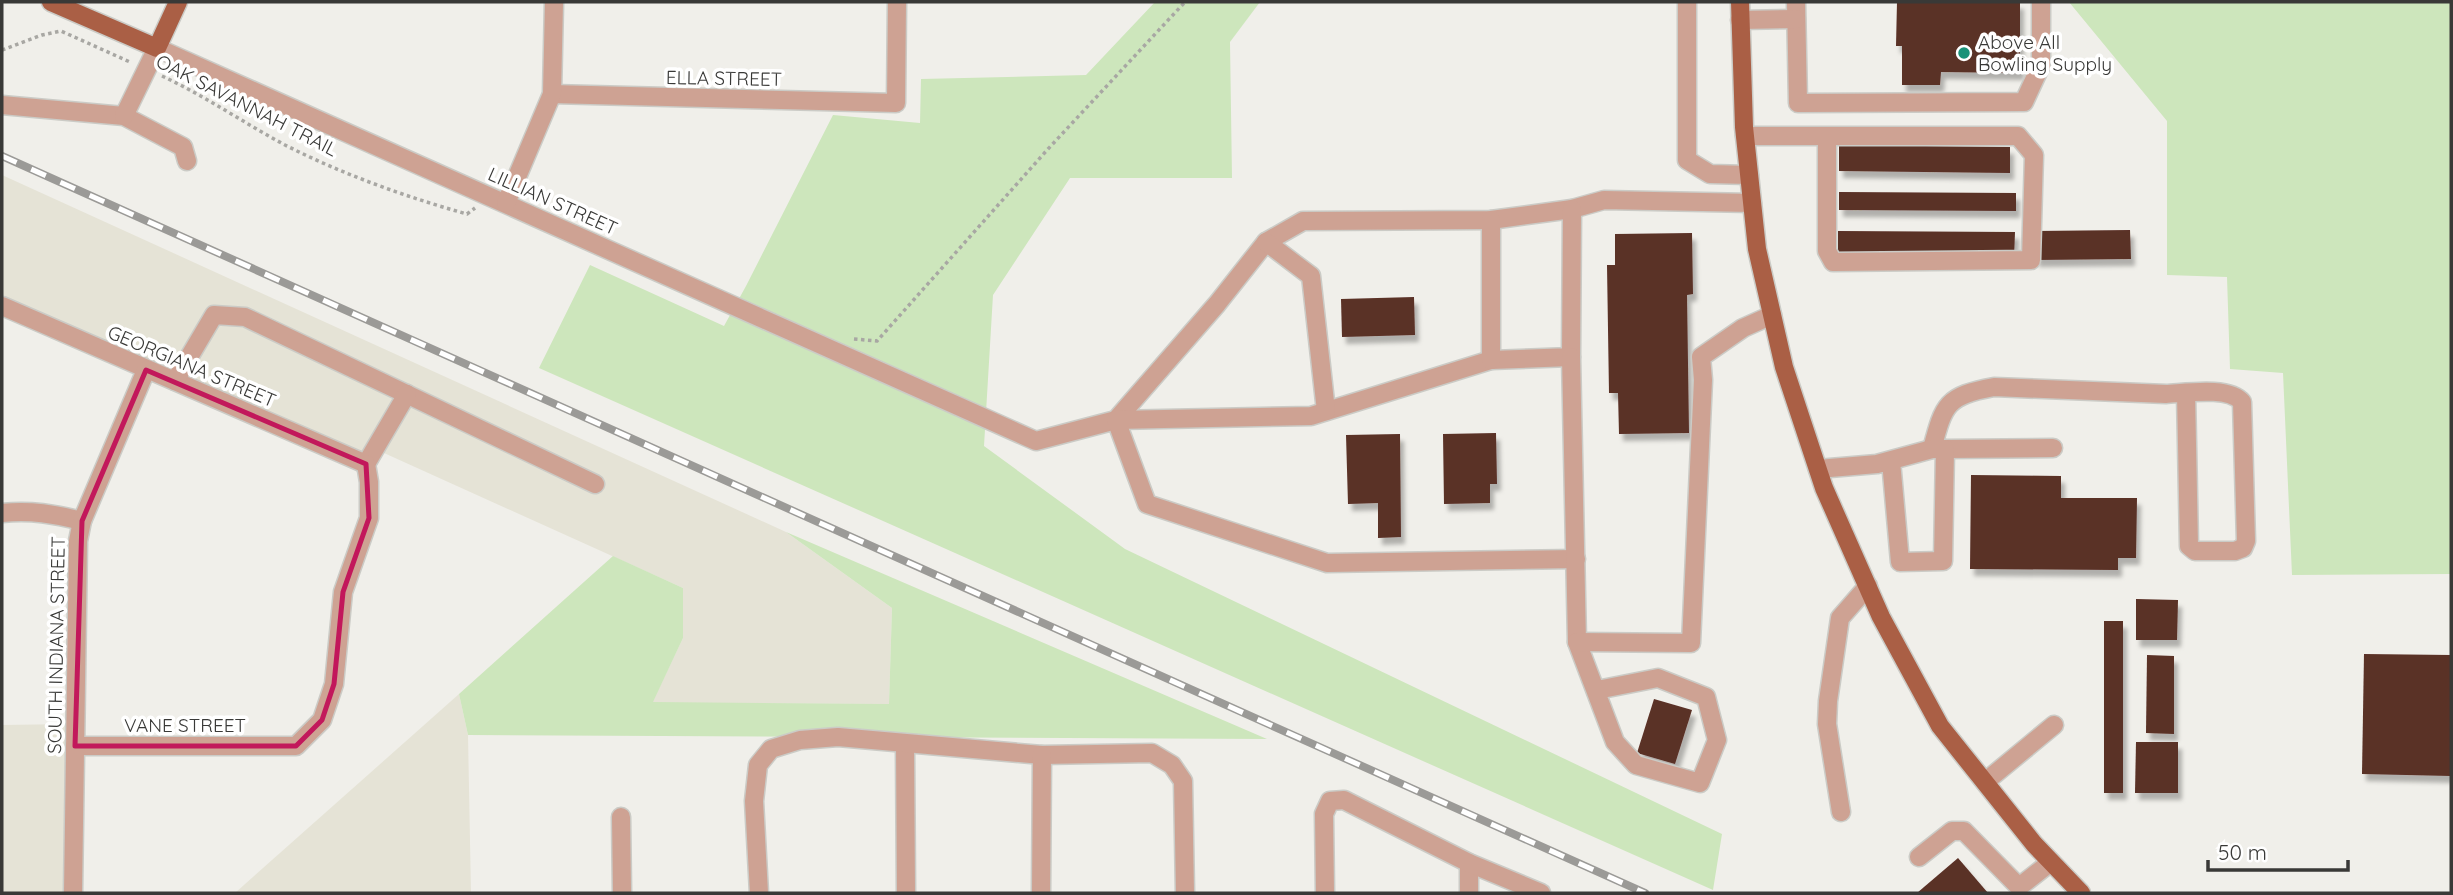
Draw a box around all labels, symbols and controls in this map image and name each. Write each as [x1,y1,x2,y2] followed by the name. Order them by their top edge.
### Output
[1978,30,2112,76] place label: Above All Bowling Supply
[1956,45,1972,61] marker: Above All Bowling Supply
[152,49,342,161] street label: OAK SAVANNAH TRAIL
[666,65,782,91] street label: ELLA STREET
[485,162,621,240] street label: LILLIAN STREET
[104,320,280,412] street label: GEORGIANA STREET
[42,536,70,754] street label: SOUTH INDIANA STREET
[124,713,246,737] street label: VANE STREET
[2208,828,2348,872] scale bar
[2218,839,2267,865] text: 50 m

